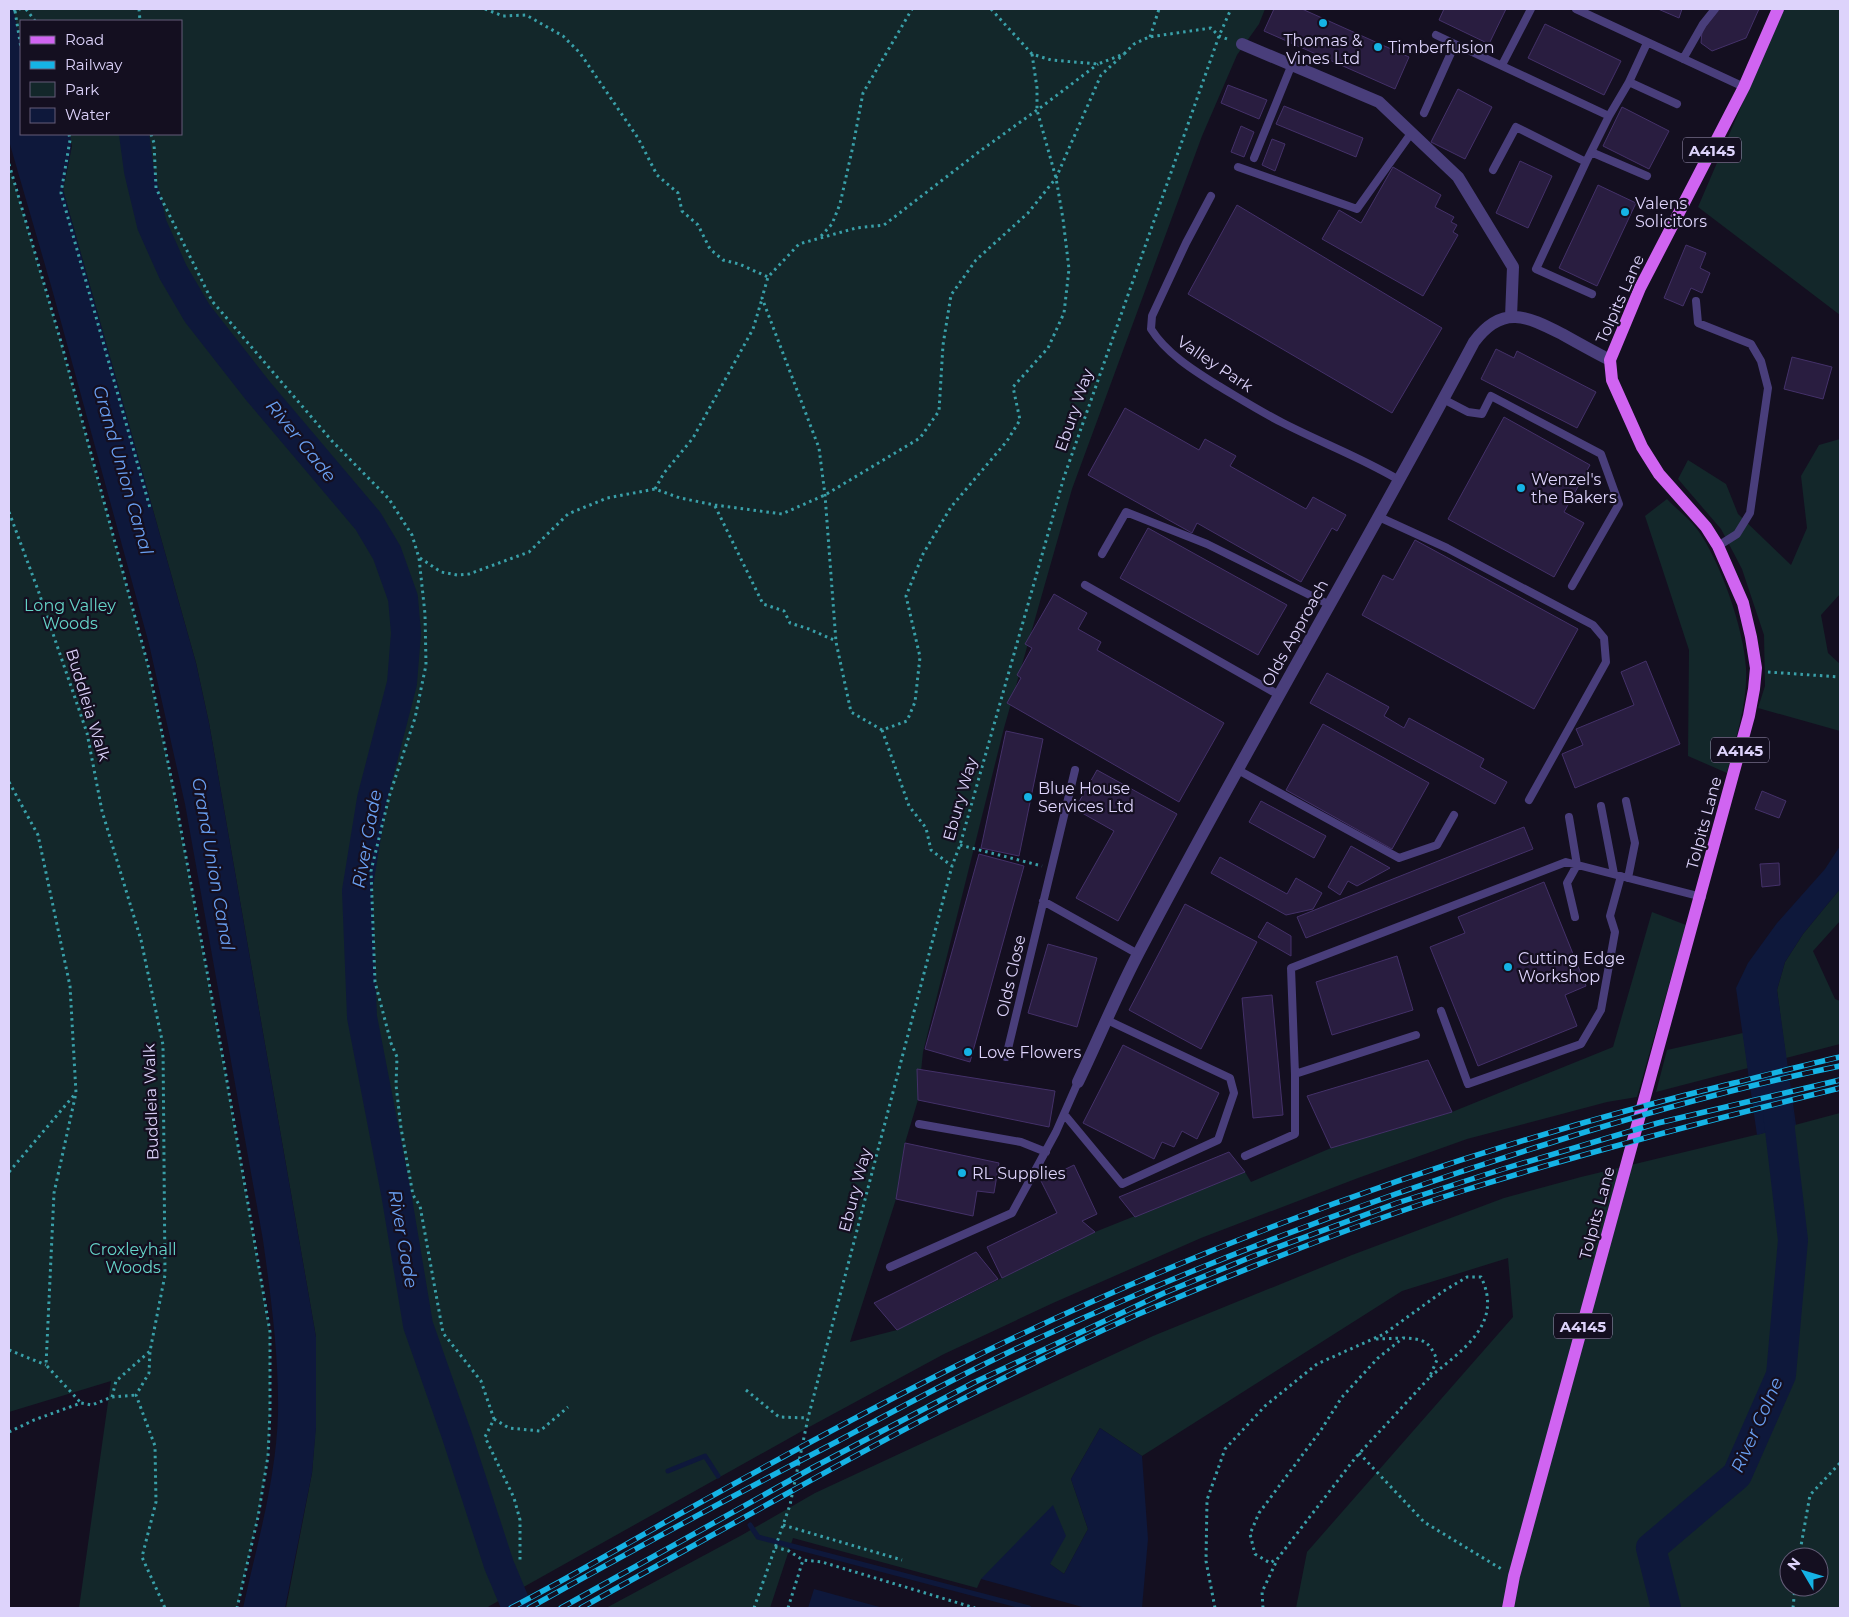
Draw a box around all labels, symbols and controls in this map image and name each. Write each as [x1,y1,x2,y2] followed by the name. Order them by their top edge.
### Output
[1317,17,1329,29] marker: Thomas & Vines Ltd
[20,20,182,135] legend
[65,30,104,49] text: Road
[1283,31,1363,68] place label: Thomas & Vines Ltd
[1388,38,1495,57] place label: Timberfusion
[1372,41,1384,53] marker: Timberfusion
[65,55,123,74] text: Railway
[65,80,99,99] text: Park
[65,105,111,124] text: Water
[1683,138,1741,162] road number: A4145
[1635,194,1707,231] place label: Valens Solicitors
[1619,206,1631,218] marker: Valens Solicitors
[1592,252,1648,346] street label: Tolpits Lane
[1173,332,1257,397] street label: Valley Park
[1051,366,1097,454] street label: Ebury Way
[88,383,158,557] water label: Grand Union Canal
[261,395,341,487] water label: River Gade
[1531,470,1617,507] place label: Wenzel's the Bakers
[1515,482,1527,494] marker: Wenzel's the Bakers
[1258,576,1332,690] street label: Olds Approach
[24,596,116,633] park label: Long Valley Woods
[62,646,114,764] street label: Buddleia Walk
[1711,738,1769,762] road number: A4145
[939,755,981,843] street label: Ebury Way
[1682,774,1726,872] street label: Tolpits Lane
[187,776,239,952] water label: Grand Union Canal
[1038,779,1134,816] place label: Blue House Services Ltd
[348,788,386,890] water label: River Gade
[1022,791,1034,803] marker: Blue House Services Ltd
[992,933,1030,1019] street label: Olds Close
[1518,949,1625,986] place label: Cutting Edge Workshop
[1502,961,1514,973] marker: Cutting Edge Workshop
[139,1043,163,1161] street label: Buddleia Walk
[978,1043,1081,1062] place label: Love Flowers
[962,1046,974,1058] marker: Love Flowers
[835,1146,875,1234] street label: Ebury Way
[972,1164,1066,1183] place label: RL Supplies
[1575,1164,1619,1262] street label: Tolpits Lane
[956,1167,968,1179] marker: RL Supplies
[384,1188,422,1290] water label: River Gade
[89,1240,177,1277] park label: Croxleyhall Woods
[1554,1314,1612,1338] road number: A4145
[1726,1374,1788,1476] water label: River Colne
[1779,1547,1829,1597] north arrow
[1783,1554,1804,1574] text: N

